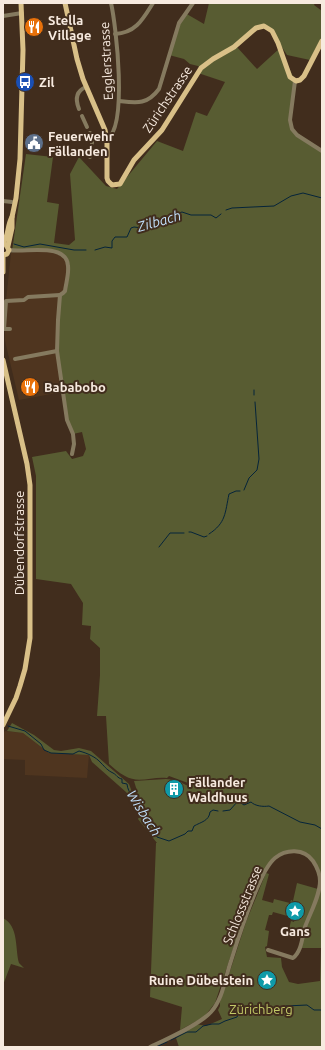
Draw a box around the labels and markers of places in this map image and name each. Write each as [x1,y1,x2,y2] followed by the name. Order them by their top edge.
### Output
[48,13,91,42] place label: Stella Village
[23,16,45,38] restaurant icon: Stella Village
[14,71,36,93] bus stop icon: Zil
[39,75,55,89] place label: Zil
[48,129,115,158] place label: Feuerwehr Fällanden
[23,132,45,154] public building icon: Feuerwehr Fällanden
[19,376,41,398] restaurant icon: Bababobo
[44,380,106,394] place label: Bababobo
[188,775,248,804] place label: Fällander Waldhuus
[163,778,185,800] building icon: Fällander Waldhuus
[284,900,306,922] place icon: Gans
[280,924,310,938] place label: Gans
[256,969,278,991] place icon: Ruine Dübelstein
[149,973,253,987] place label: Ruine Dübelstein

